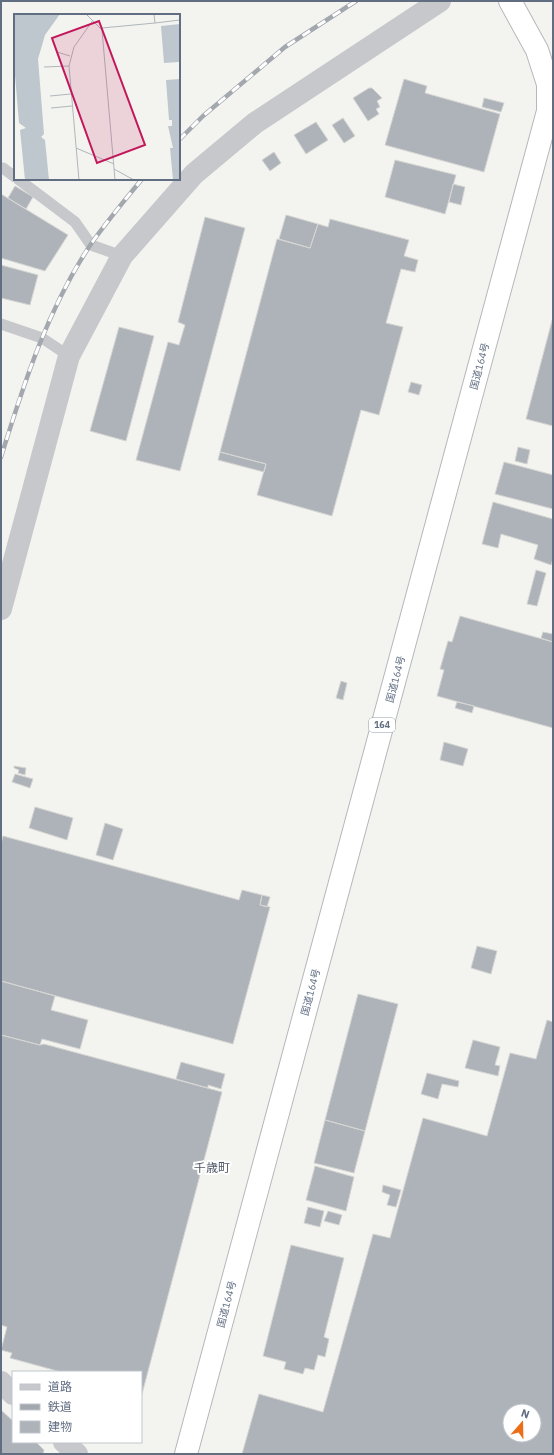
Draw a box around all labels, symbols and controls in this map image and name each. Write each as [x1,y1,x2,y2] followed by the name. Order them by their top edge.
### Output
[14,14,180,180] inset map
[467,341,492,391] street label: 国道164号
[383,654,408,704] street label: 国道164号
[369,718,395,732] road number: 164
[298,967,323,1017] street label: 国道164号
[194,1160,230,1175] district label: 千歳町
[214,1279,239,1329] street label: 国道164号
[12,1371,142,1443] legend
[48,1379,72,1394] text: 道路
[48,1399,72,1414] text: 鉄道
[502,1403,542,1443] north arrow
[519,1406,532,1422] text: N
[48,1419,72,1434] text: 建物

